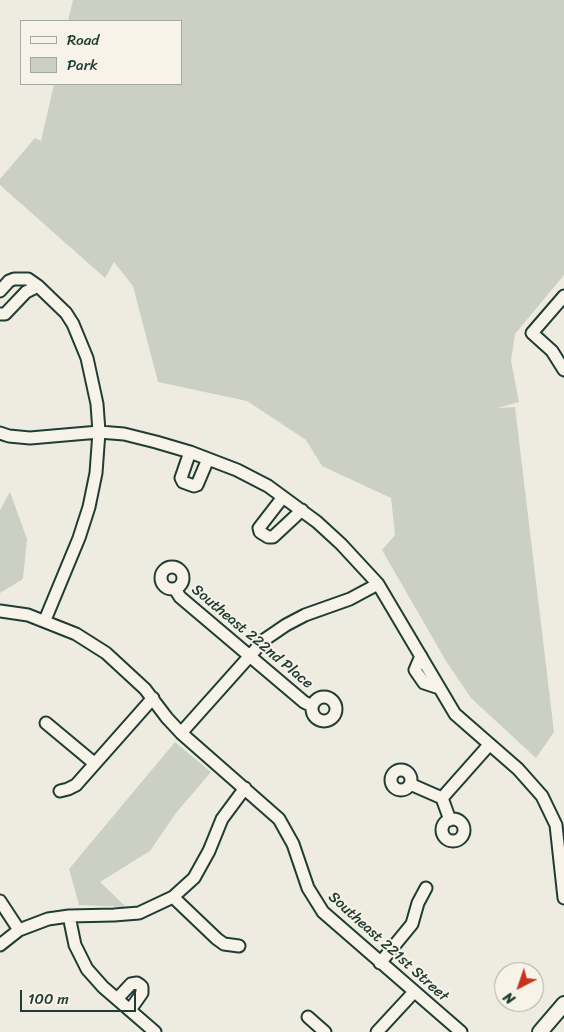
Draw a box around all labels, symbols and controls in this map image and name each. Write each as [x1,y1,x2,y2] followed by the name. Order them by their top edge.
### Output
[20,20,182,85] legend
[67,27,99,53] text: Road
[67,52,98,78] text: Park
[188,581,316,693] street label: Southeast 222nd Place
[324,888,452,1006] street label: Southeast 221st Street
[494,962,544,1012] north arrow
[22,980,139,1012] scale bar
[498,985,521,1011] text: N
[28,986,69,1012] text: 100 m

